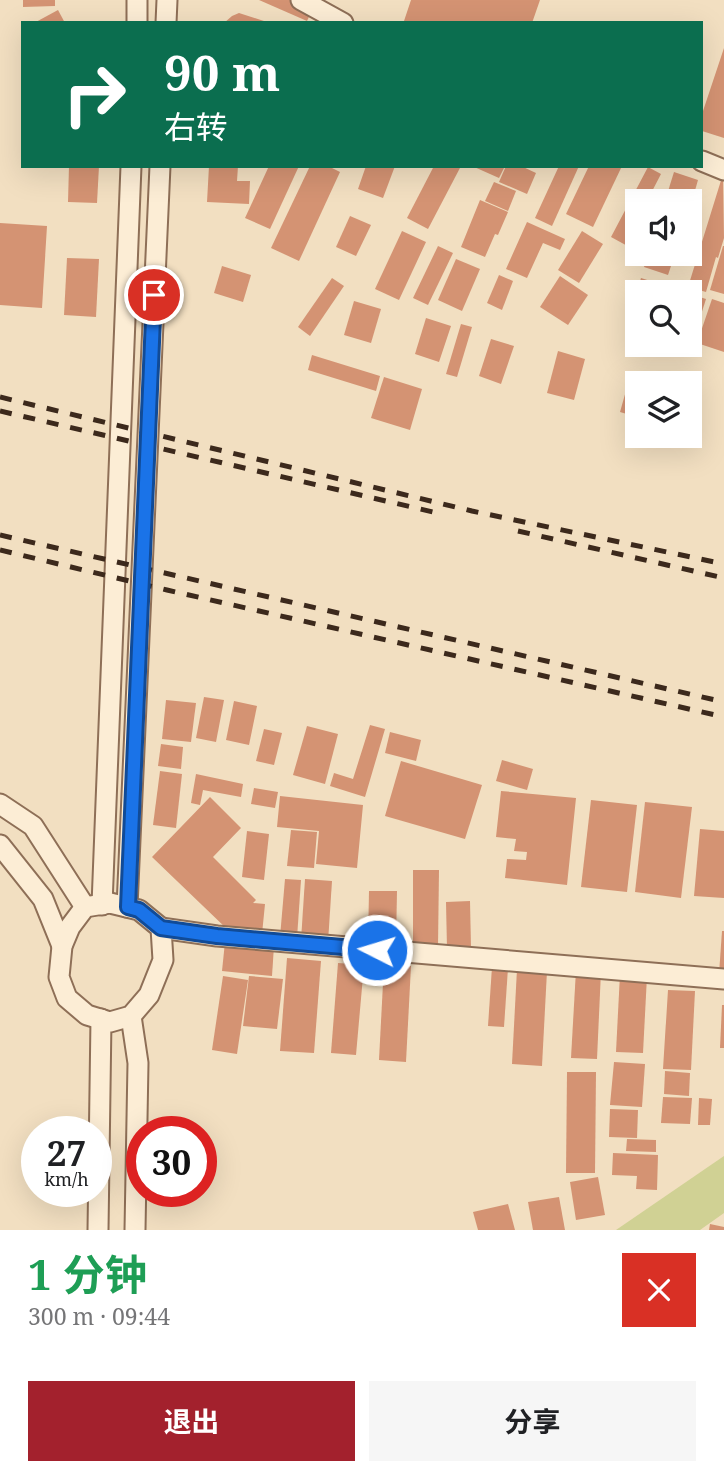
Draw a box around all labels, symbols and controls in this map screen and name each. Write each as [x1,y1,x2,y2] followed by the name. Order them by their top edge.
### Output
[164,39,280,105] text: 90 m
[49,49,140,140] icon: right
[164,105,228,148] text: 右转
[625,189,702,448] map controls
[625,189,702,266] button: sound
[124,265,184,325] pin
[135,276,173,314] icon: arrive
[625,280,702,357] button: search
[625,371,702,448] button: layers
[340,913,414,987] position arrow
[126,1116,217,1207] speed limit sign: 30
[47,1129,86,1176] text: 27
[44,1167,89,1191] text: km/h
[28,1245,147,1302] text: 1 分钟
[622,1253,696,1327] button: close
[28,1300,170,1332] text: 300 m · 09:44
[28,1381,355,1461] button: 退出
[369,1381,696,1461] button: 分享

